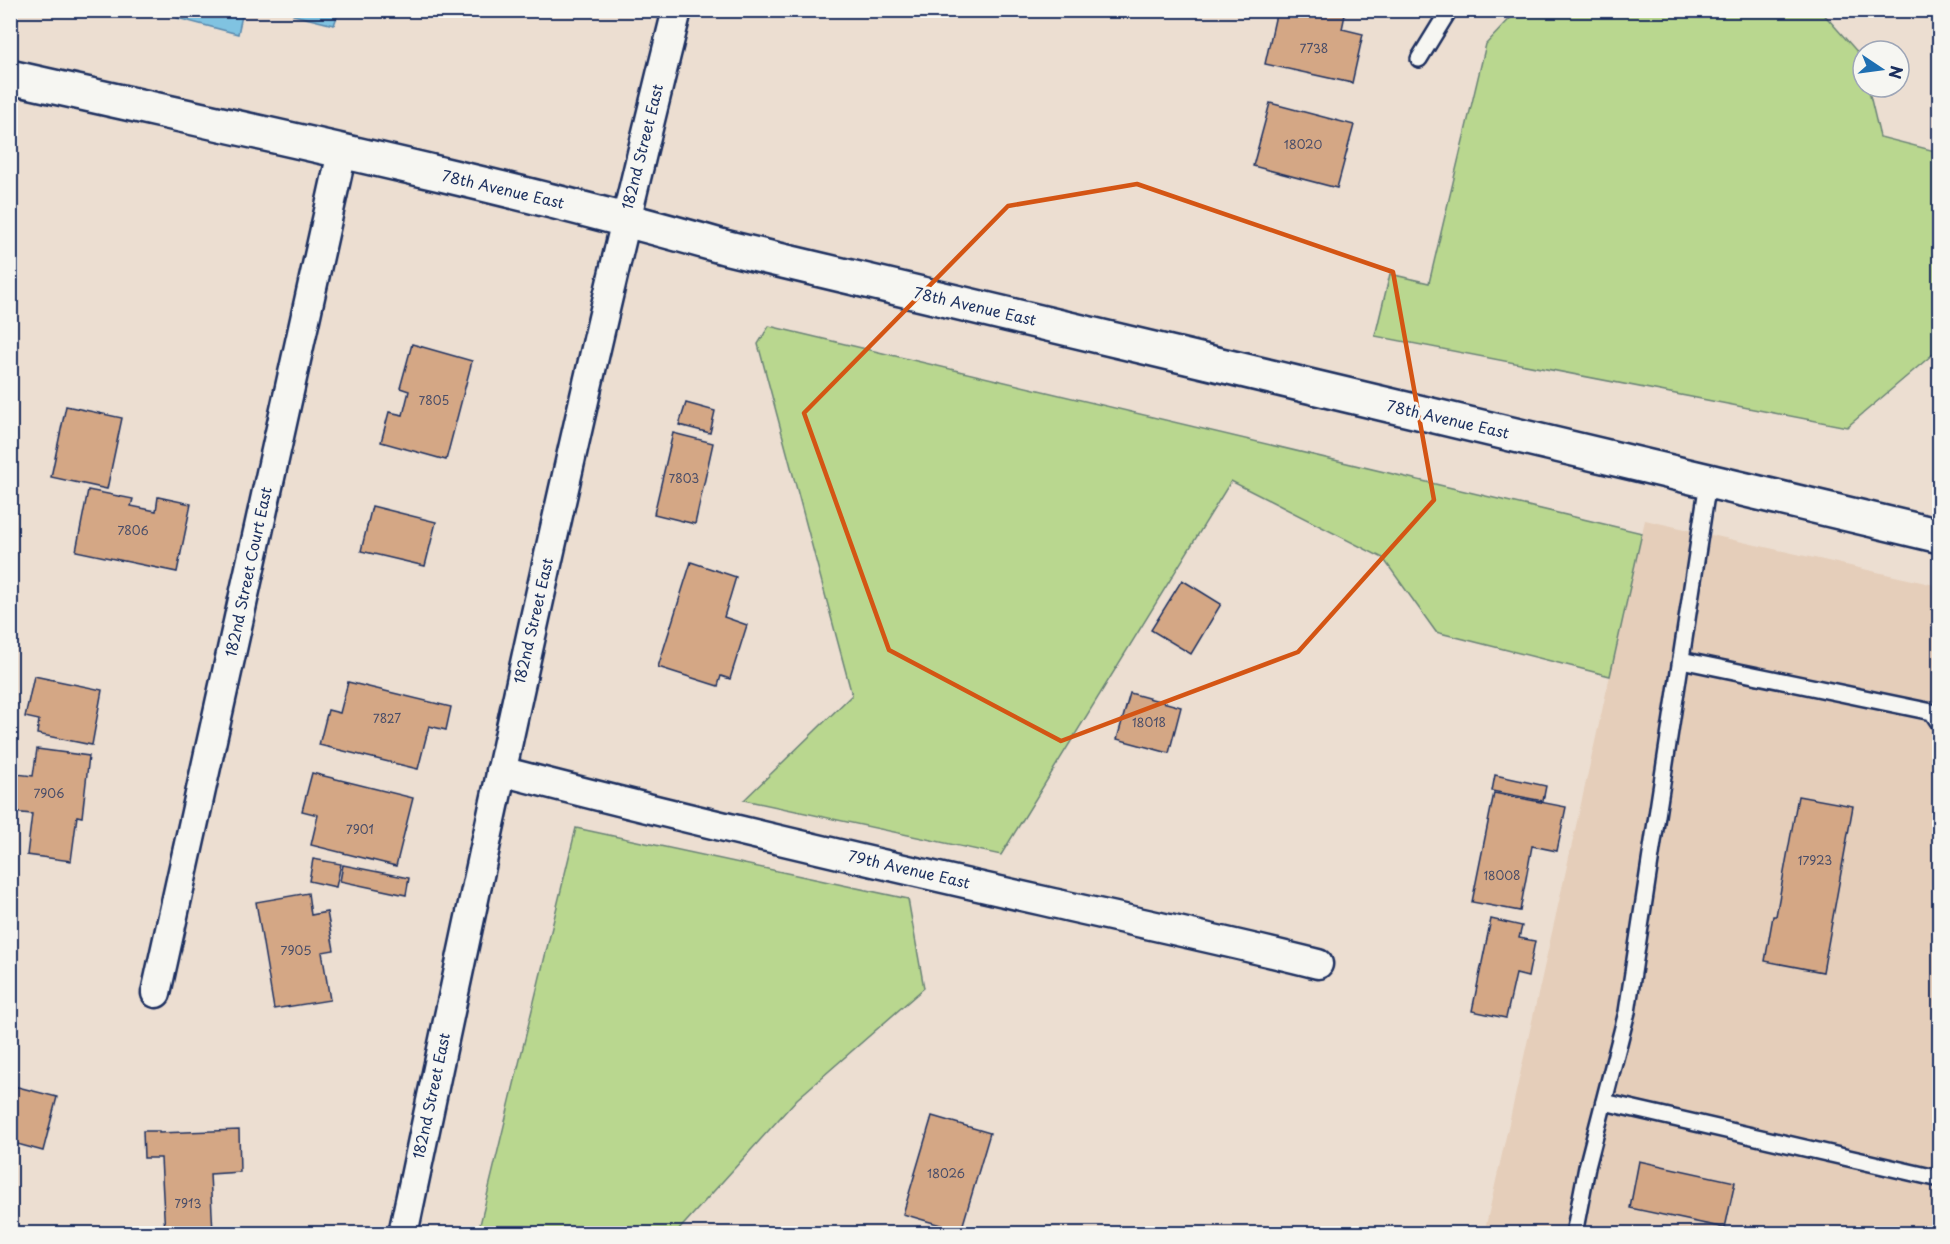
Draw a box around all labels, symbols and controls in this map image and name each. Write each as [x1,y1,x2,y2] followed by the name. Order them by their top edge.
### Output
[1300,39,1328,57] house number: 7738
[1851,39,1911,99] north arrow
[1883,64,1910,81] text: N
[615,81,668,212] street label: 182nd Street East
[1284,135,1322,153] house number: 18020
[440,163,567,214] street label: 78th Avenue East
[912,280,1039,331] street label: 78th Avenue East
[419,391,449,409] house number: 7805
[1385,393,1512,444] street label: 78th Avenue East
[669,469,699,487] house number: 7803
[218,485,277,659] street label: 182nd Street Court East
[117,521,149,539] house number: 7806
[507,555,558,686] street label: 182nd Street East
[373,709,401,727] house number: 7827
[1132,713,1166,731] house number: 18018
[34,784,64,802] house number: 7906
[346,820,374,838] house number: 7901
[846,843,972,894] street label: 79th Avenue East
[1798,851,1832,869] house number: 17923
[1483,866,1521,884] house number: 18008
[281,941,311,959] house number: 7905
[406,1030,455,1161] street label: 182nd Street East
[927,1164,965,1182] house number: 18026
[175,1194,201,1212] house number: 7913

